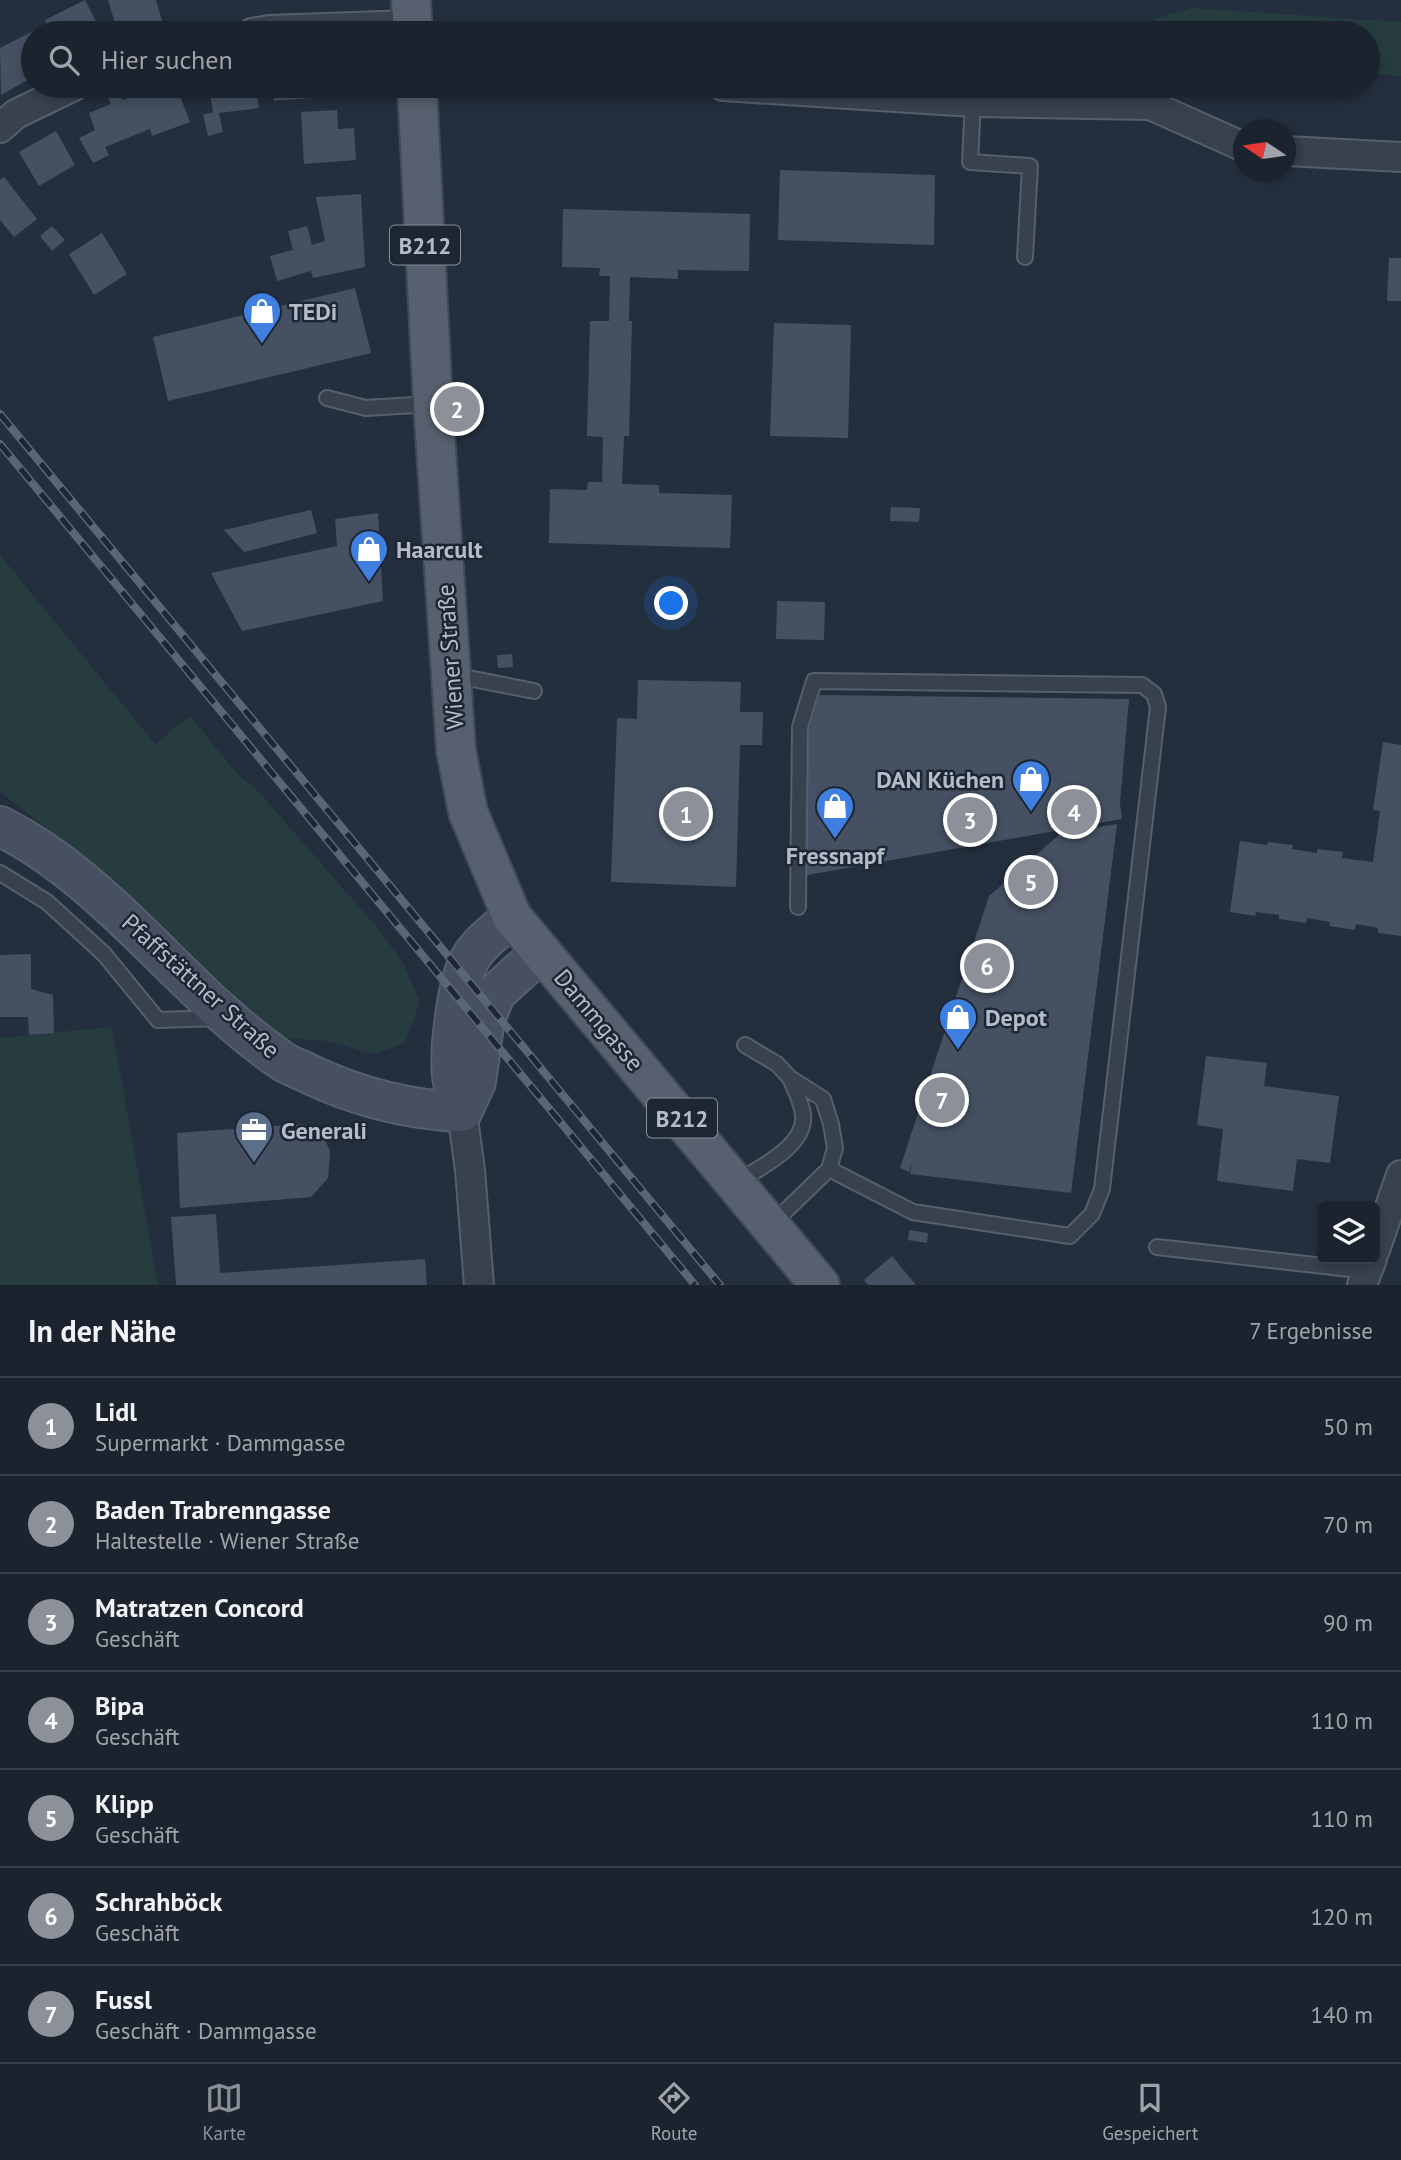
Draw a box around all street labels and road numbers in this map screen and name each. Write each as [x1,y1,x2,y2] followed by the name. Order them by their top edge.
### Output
[390,226,460,264] road number: B212
[429,583,471,731] street label: Wiener Straße
[116,907,286,1065] street label: Pfaffstättner Straße
[547,963,651,1077] street label: Dammgasse
[647,1098,717,1138] road number: B212

